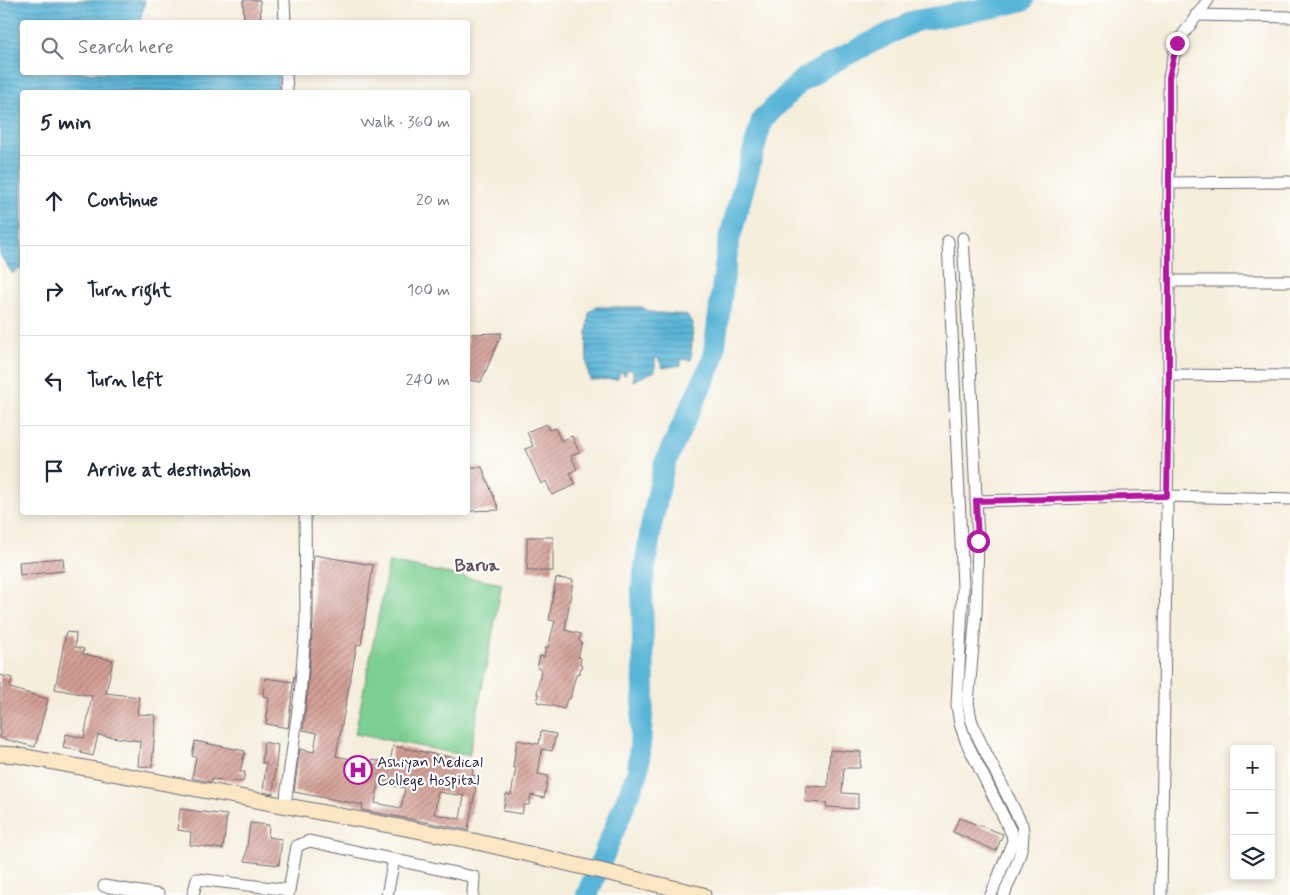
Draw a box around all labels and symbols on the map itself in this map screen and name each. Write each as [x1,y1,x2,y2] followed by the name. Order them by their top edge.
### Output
[1166,32,1189,55] route end
[967,530,990,553] route start
[455,554,501,578] district label: Barua
[377,752,483,791] place label: Ashiyan Medical College Hospital
[343,755,373,785] hospital icon: Ashiyan Medical College Hospital

